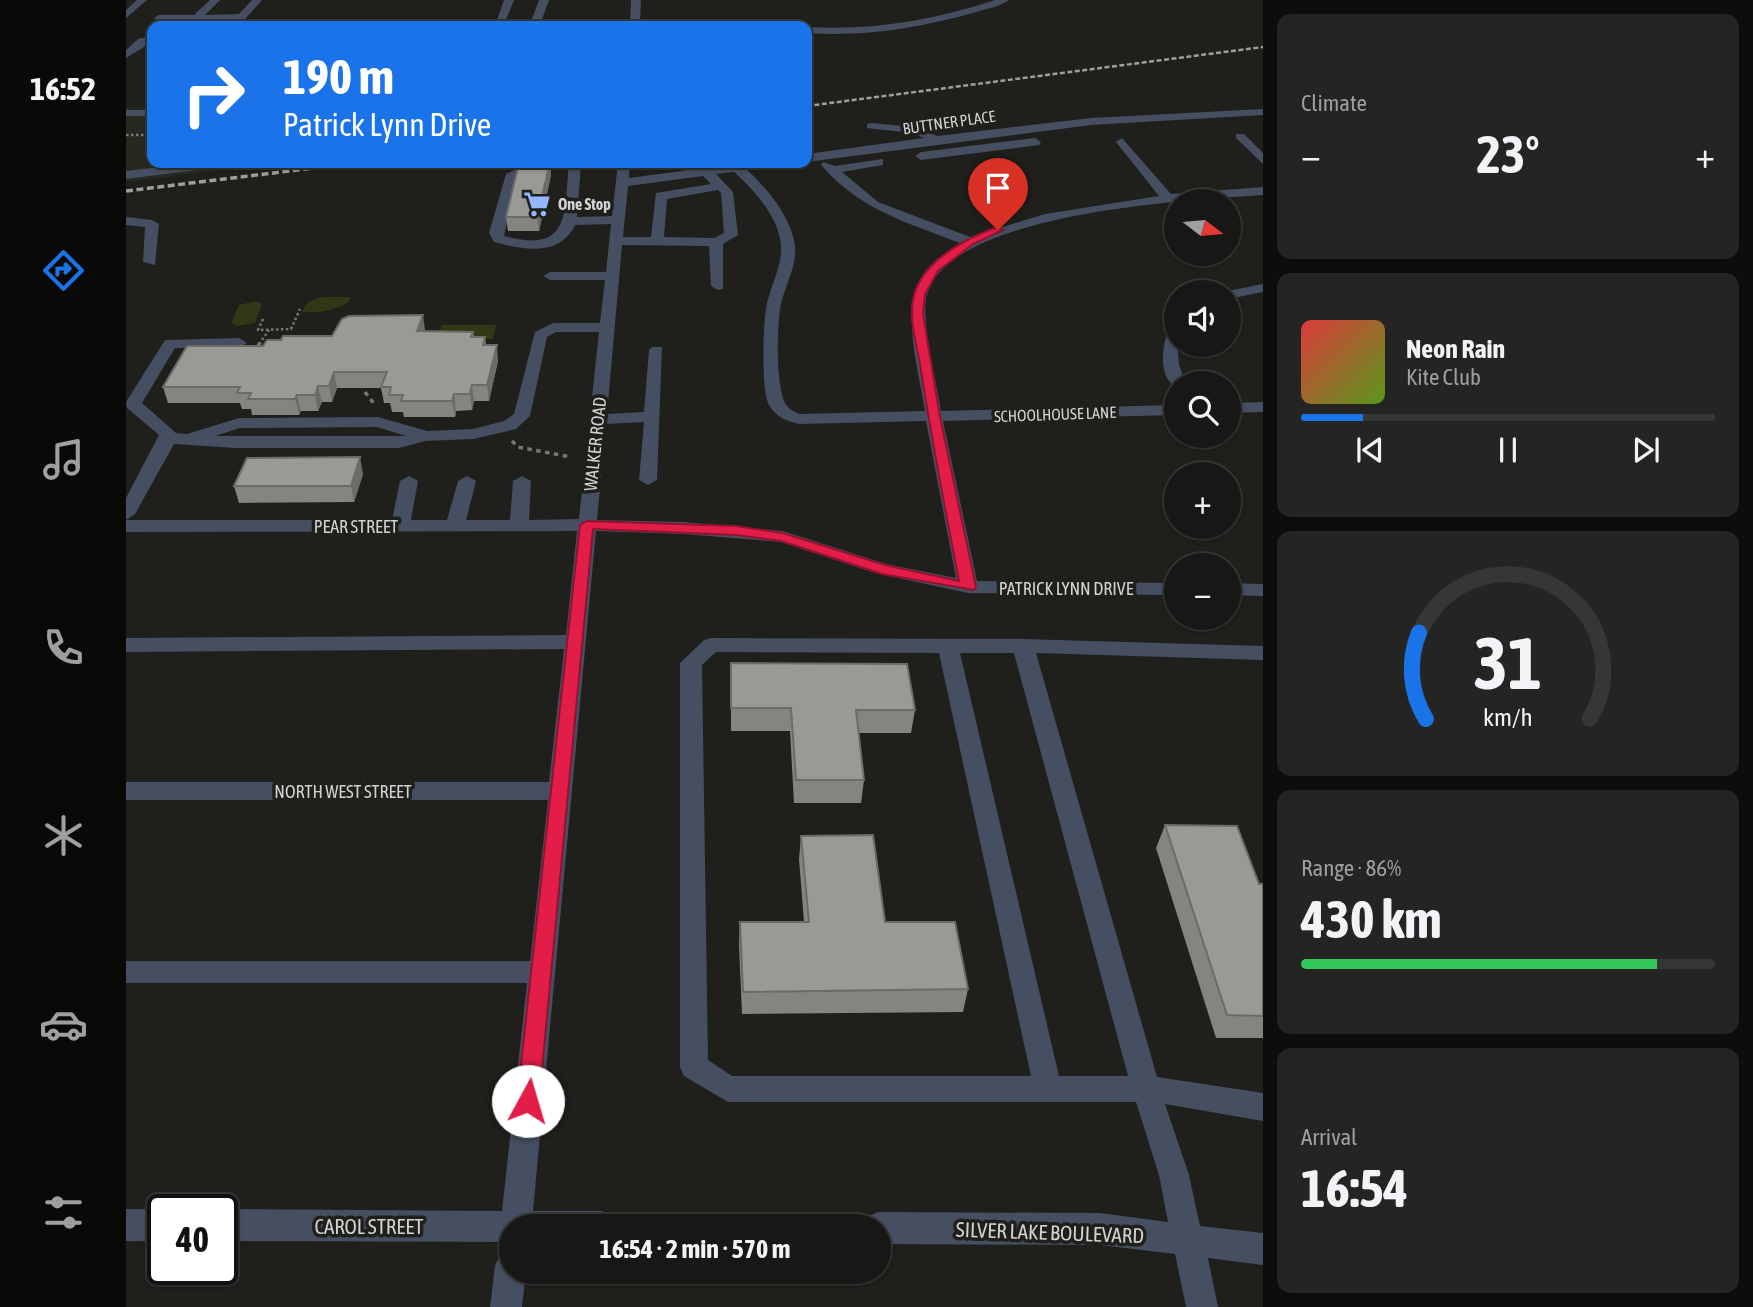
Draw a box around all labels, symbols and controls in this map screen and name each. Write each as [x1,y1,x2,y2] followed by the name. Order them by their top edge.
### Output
[283,48,394,104] text: 190 m
[168,49,259,140] icon: right
[30,70,96,107] text: 16:52
[1301,90,1367,116] text: Climate
[283,106,491,143] text: Patrick Lynn Drive
[901,107,997,137] street label: BUTTNER PLACE
[1476,124,1540,184] text: 23°
[1301,133,1321,176] text: −
[1695,133,1715,176] text: +
[968,158,1028,230] pin
[979,169,1017,207] icon: arrive
[522,189,552,219] supermarket icon: One Stop
[1164,189,1241,266] north arrow
[1164,189,1241,630] map controls
[558,195,611,213] place label: One Stop
[39,246,88,295] icon: directions
[1164,280,1241,357] button: sound
[1406,334,1505,364] text: Neon Rain
[1406,364,1481,390] text: Kite Club
[1164,371,1241,448] button: search
[580,396,610,492] street label: WALKER ROAD
[994,403,1117,425] street label: SCHOOLHOUSE LANE
[1351,431,1389,469] icon: previous
[1489,431,1527,469] icon: pause
[1627,431,1665,469] icon: next
[39,435,88,484] icon: music
[1164,462,1241,539] button: +
[314,516,398,537] street label: PEAR STREET
[1164,553,1241,630] button: −
[999,578,1134,599] street label: PATRICK LYNN DRIVE
[1474,622,1542,705] text: 31
[39,623,88,672] icon: phone
[1483,703,1533,731] text: km/h
[274,781,412,802] street label: NORTH WEST STREET
[39,811,88,860] icon: climate
[1301,855,1401,881] text: Range · 86%
[1301,889,1442,949] text: 430 km
[39,1000,88,1049] icon: car
[491,1064,565,1138] position arrow
[1301,1124,1357,1150] text: Arrival
[1301,1158,1408,1218] text: 16:54
[39,1188,88,1237] icon: filters
[147,1194,238,1285] speed limit sign: 40
[315,1214,423,1238] street label: CAROL STREET
[955,1217,1145,1247] street label: SILVER LAKE BOULEVARD
[600,1234,790,1264] text: 16:54 · 2 min · 570 m

